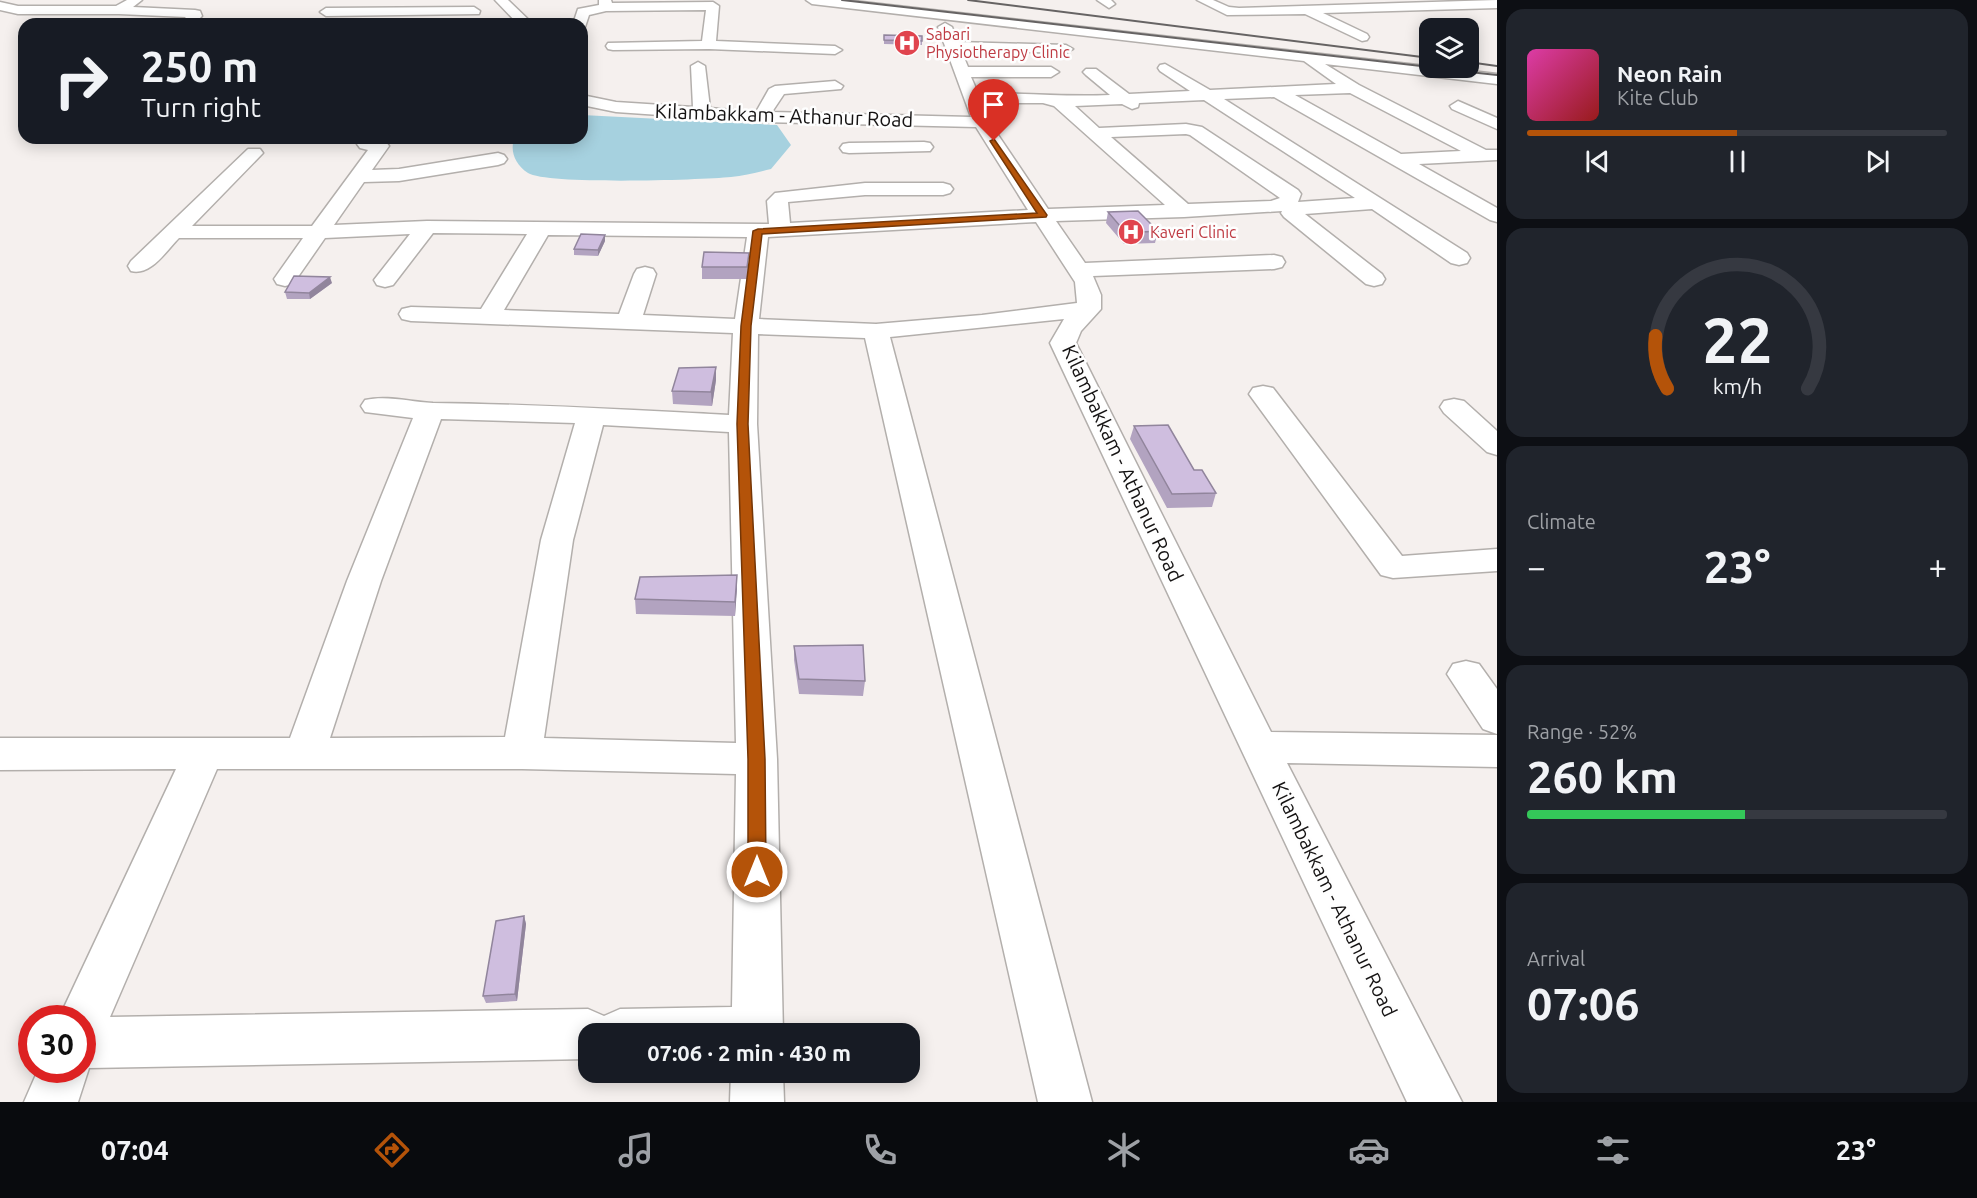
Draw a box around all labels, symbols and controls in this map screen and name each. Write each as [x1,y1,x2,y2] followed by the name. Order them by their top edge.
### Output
[1419,18,1479,78] map controls
[1419,18,1479,78] button: layers
[926,25,1071,61] place label: Sabari Physiotherapy Clinic
[892,28,922,58] hospital icon: Sabari Physiotherapy Clinic
[42,42,120,120] icon: right
[141,43,258,90] text: 250 m
[1617,61,1722,86] text: Neon Rain
[968,79,1019,141] pin
[1617,86,1699,109] text: Kite Club
[977,88,1010,121] icon: arrive
[141,92,261,122] text: Turn right
[654,99,914,131] street label: Kilambakkam - Athanur Road
[1581,145,1614,178] icon: previous
[1721,145,1754,178] icon: pause
[1861,145,1894,178] icon: next
[1116,217,1146,247] hospital icon: Kaveri Clinic
[1150,223,1237,241] place label: Kaveri Clinic
[1702,306,1772,376] text: 22
[1058,341,1188,585] street label: Kilambakkam - Athanur Road
[1712,375,1762,399] text: km/h
[1527,510,1596,533] text: Climate
[1704,541,1770,592] text: 23°
[1527,548,1546,585] text: −
[1928,548,1947,585] text: +
[1527,720,1637,743] text: Range · 52%
[1527,751,1678,802] text: 260 km
[1268,778,1402,1020] street label: Kilambakkam - Athanur Road
[725,840,789,904] position arrow
[1527,947,1585,970] text: Arrival
[1527,978,1640,1029] text: 07:06
[18,1005,96,1083] speed limit sign: 30
[647,1040,851,1065] text: 07:06 · 2 min · 430 m
[371,1129,413,1171] icon: directions
[615,1129,657,1171] icon: music
[859,1129,901,1171] icon: phone
[1103,1129,1145,1171] icon: climate
[1348,1129,1390,1171] icon: car
[1592,1129,1634,1171] icon: filters
[101,1135,169,1165] text: 07:04
[1836,1135,1876,1165] text: 23°

